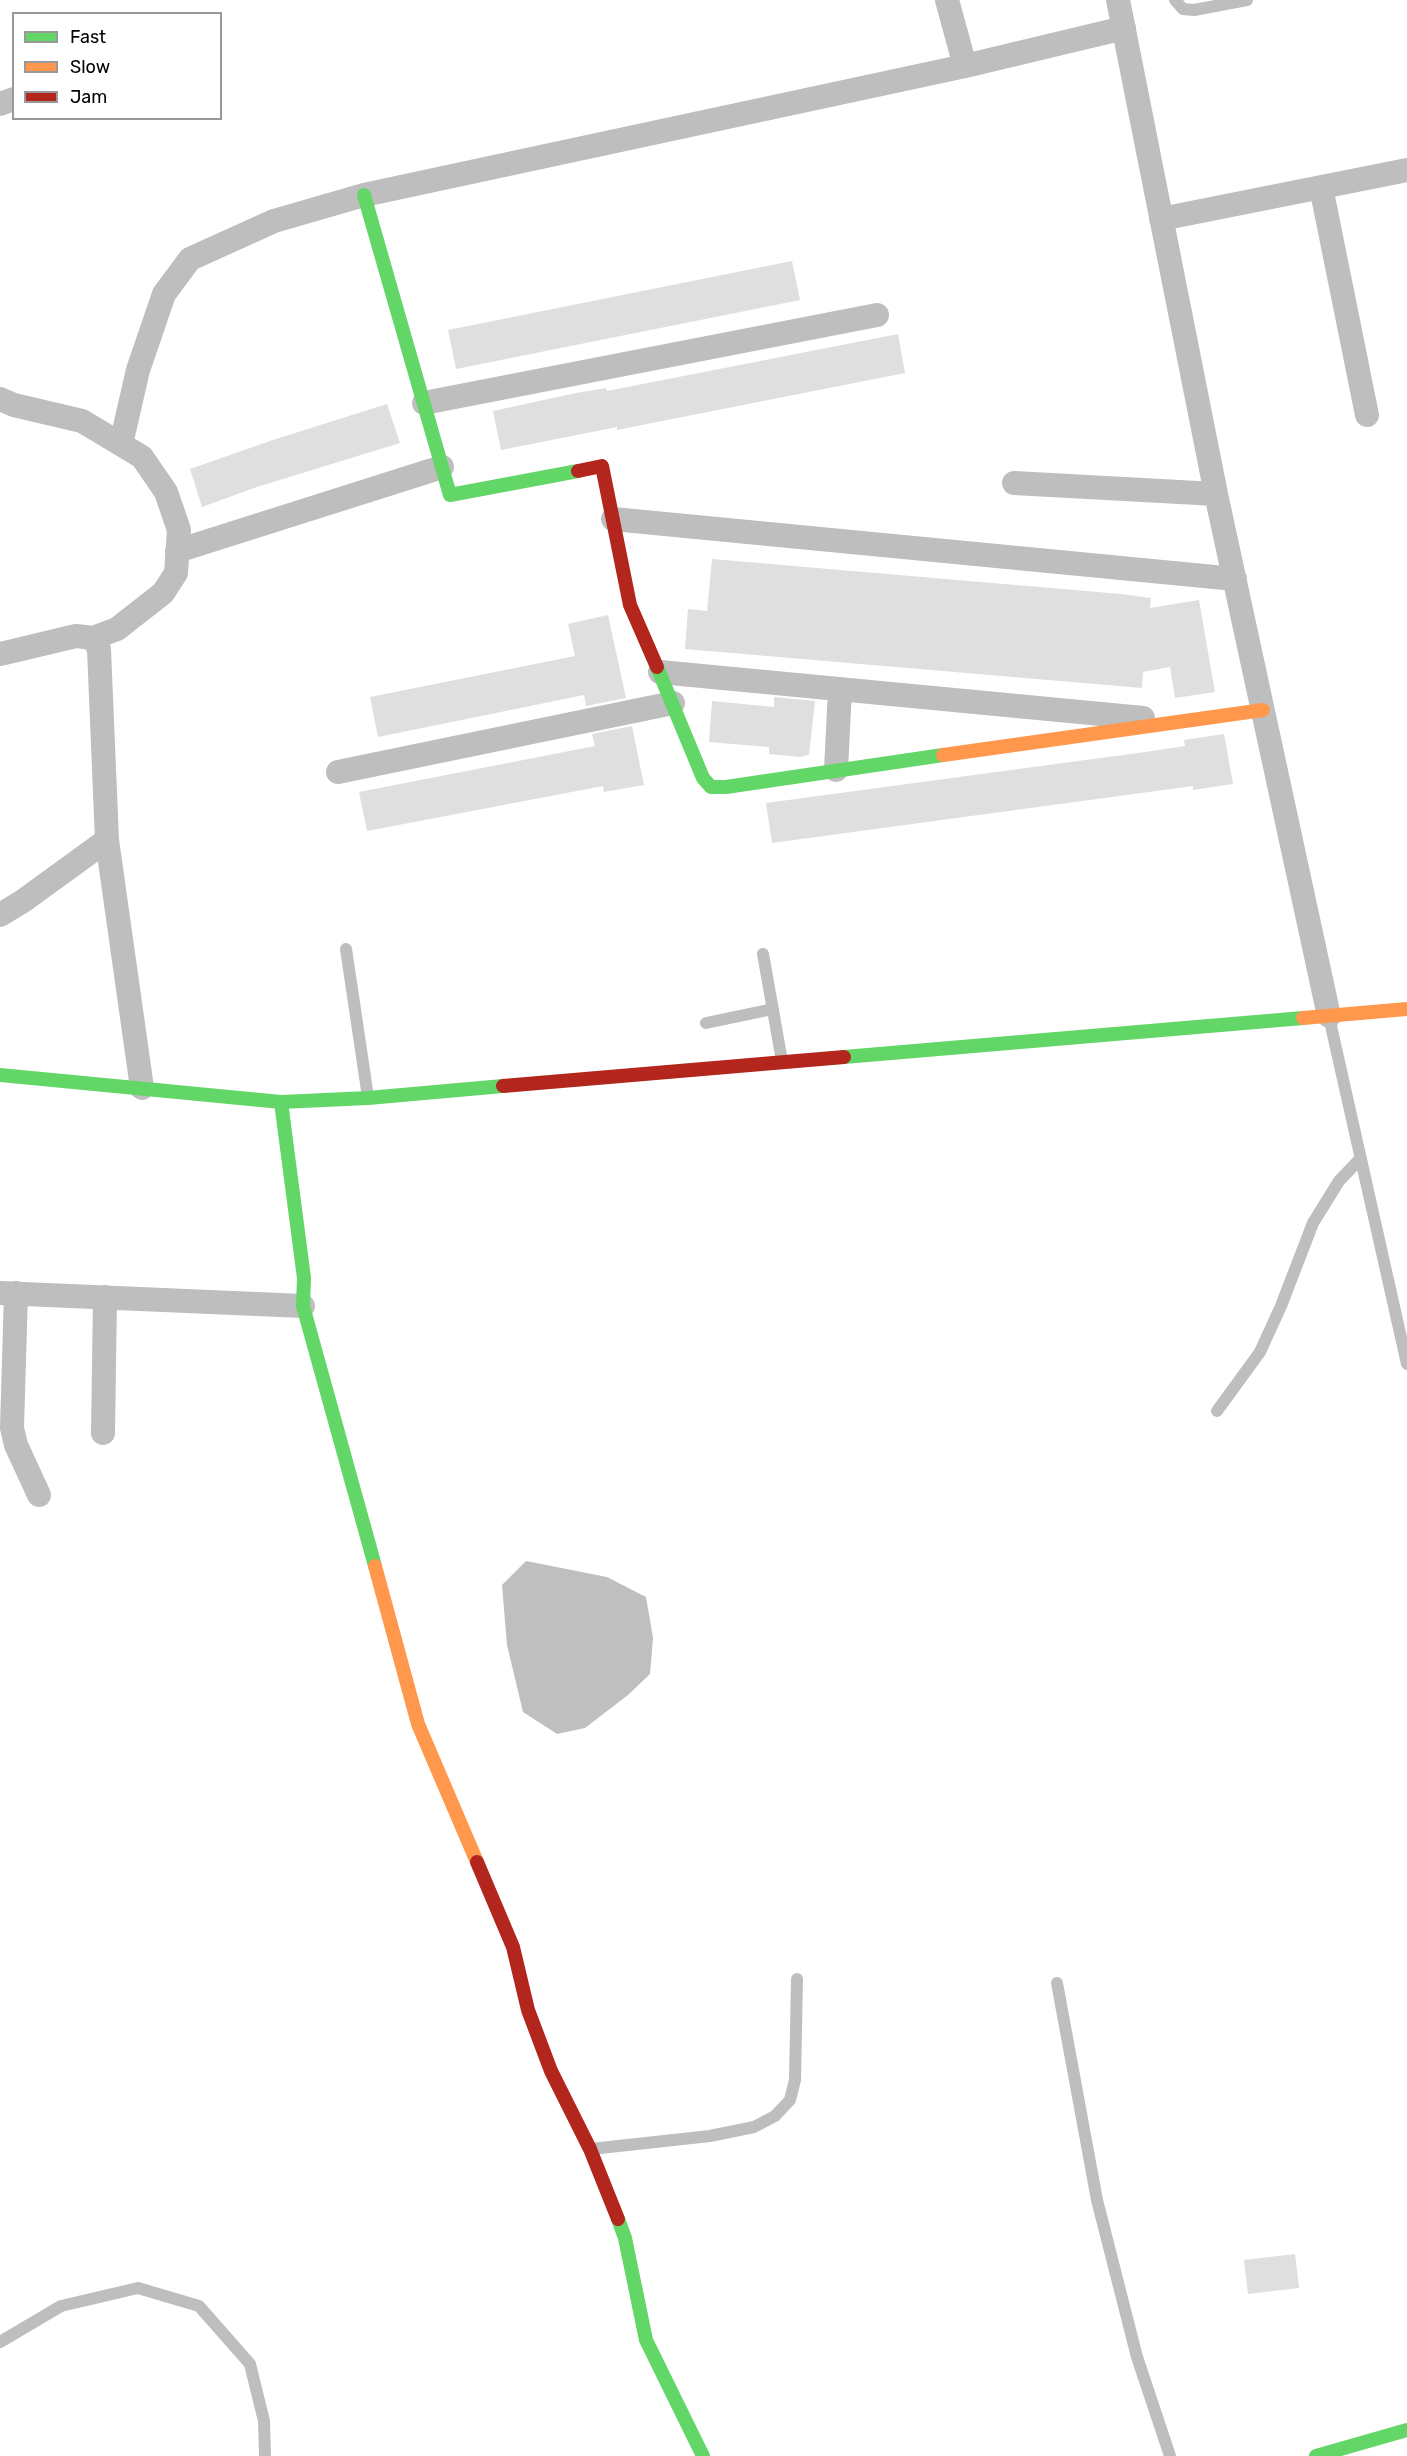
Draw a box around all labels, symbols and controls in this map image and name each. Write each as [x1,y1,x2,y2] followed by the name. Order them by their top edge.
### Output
[12,12,222,120] legend
[70,26,106,48] text: Fast
[70,56,110,78] text: Slow
[70,86,107,108] text: Jam

